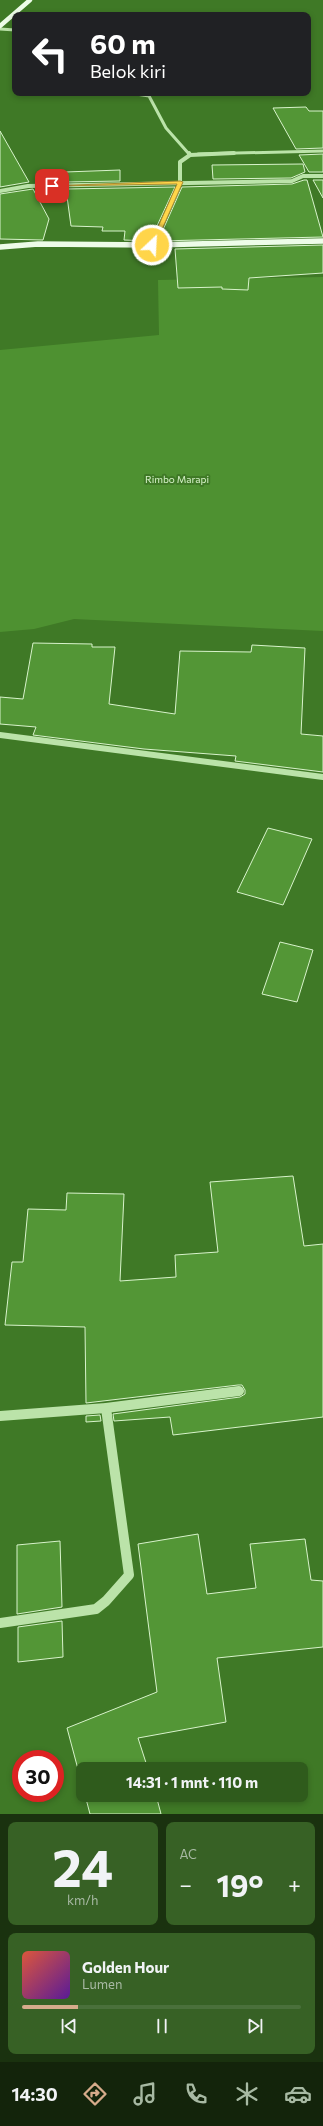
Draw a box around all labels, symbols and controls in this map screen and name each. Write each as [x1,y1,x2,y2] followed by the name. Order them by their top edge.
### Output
[90,26,156,60] text: 60 m
[24,28,76,80] icon: left
[90,60,166,82] text: Belok kiri
[35,169,69,203] pin
[41,175,63,197] icon: arrive
[131,224,173,266] position arrow
[145,473,209,485] park label: Rimbo Marapi
[12,1750,64,1802] speed limit sign: 30
[126,1773,258,1791] text: 14:31 · 1 mnt · 110 m
[52,1834,113,1898] text: 24
[180,1846,197,1862] text: AC
[216,1866,264,1903] text: 19°
[180,1871,192,1898] text: −
[288,1871,301,1898] text: +
[67,1892,99,1908] text: km/h
[82,1958,169,1976] text: Golden Hour
[82,1976,122,1992] text: Lumen
[58,2015,80,2037] icon: previous
[151,2015,173,2037] icon: pause
[244,2015,266,2037] icon: next
[81,2080,109,2108] icon: directions
[131,2080,159,2108] icon: music
[182,2080,210,2108] icon: phone
[233,2080,261,2108] icon: climate
[284,2080,312,2108] icon: car
[11,2083,58,2105] text: 14:30

